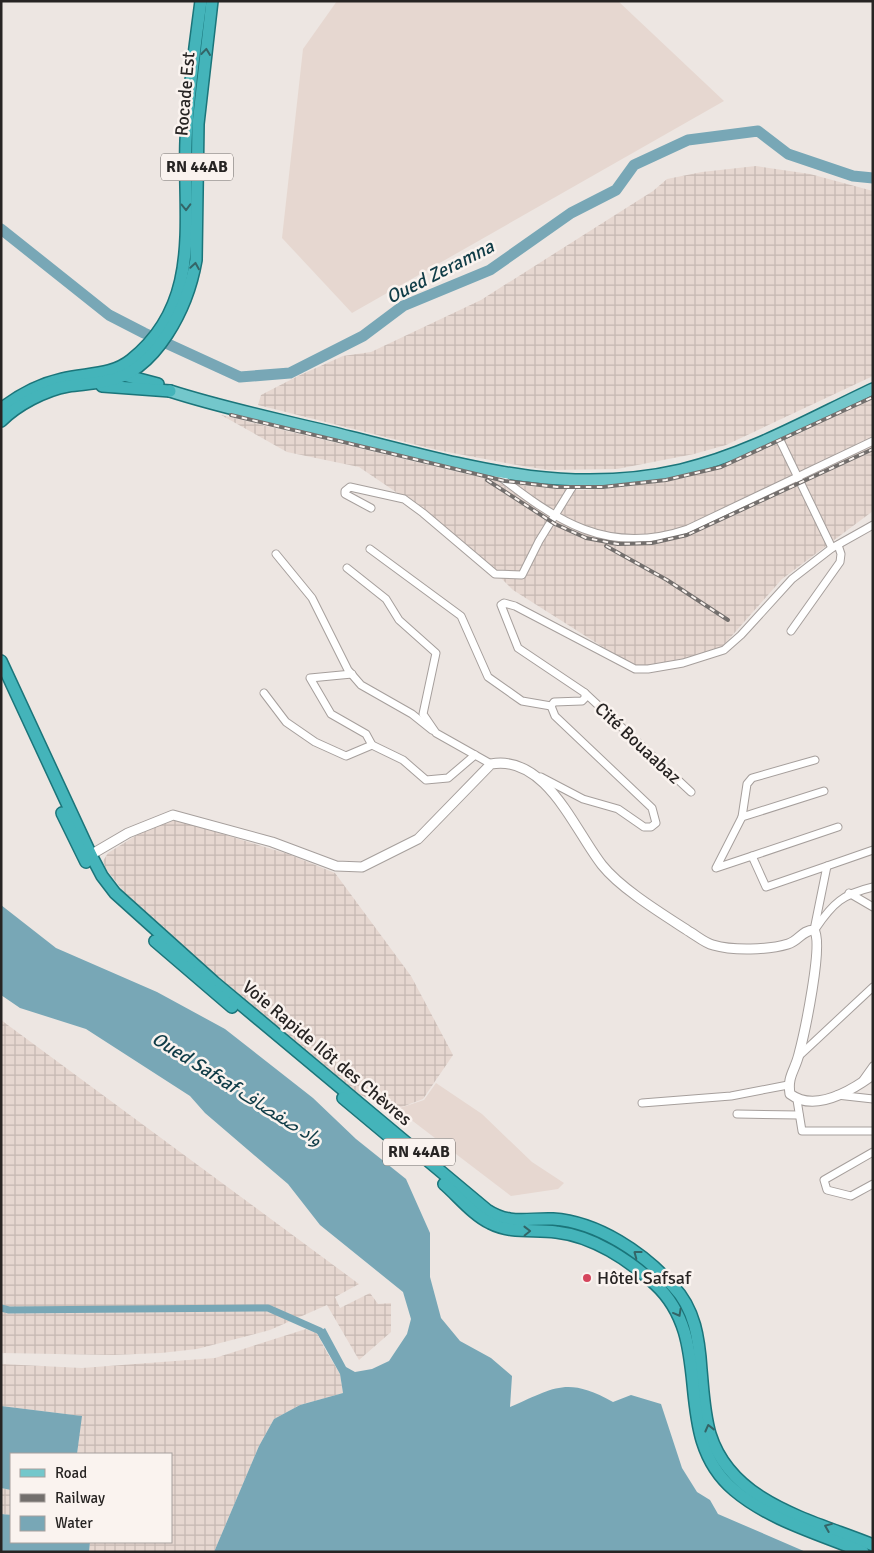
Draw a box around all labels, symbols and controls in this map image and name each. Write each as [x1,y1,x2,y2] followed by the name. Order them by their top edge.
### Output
[200,47,210,56] one-way arrow
[170,51,200,137] street label: Rocade Est
[161,154,233,180] road number: RN 44AB
[181,203,191,211] one-way arrow
[382,234,499,309] water label: Oued Zeramna
[189,262,199,271] one-way arrow
[590,698,686,788] street label: Cité Bouaabaz
[238,976,416,1130] street label: Voie Rapide Ilôt des Chèvres
[147,1027,327,1152] water label: Oued Safsaf واد صفصاف
[383,1138,455,1166] road number: RN 44AB
[524,1226,532,1236] one-way arrow
[634,1252,643,1260] one-way arrow
[597,1267,692,1289] place label: Hôtel Safsaf
[581,1272,593,1284] marker: Hôtel Safsaf
[672,1308,682,1317] one-way arrow
[704,1424,715,1432] one-way arrow
[10,1453,172,1543] legend
[55,1464,87,1482] text: Road
[55,1489,105,1507] text: Railway
[55,1514,93,1532] text: Water
[824,1522,832,1532] one-way arrow

